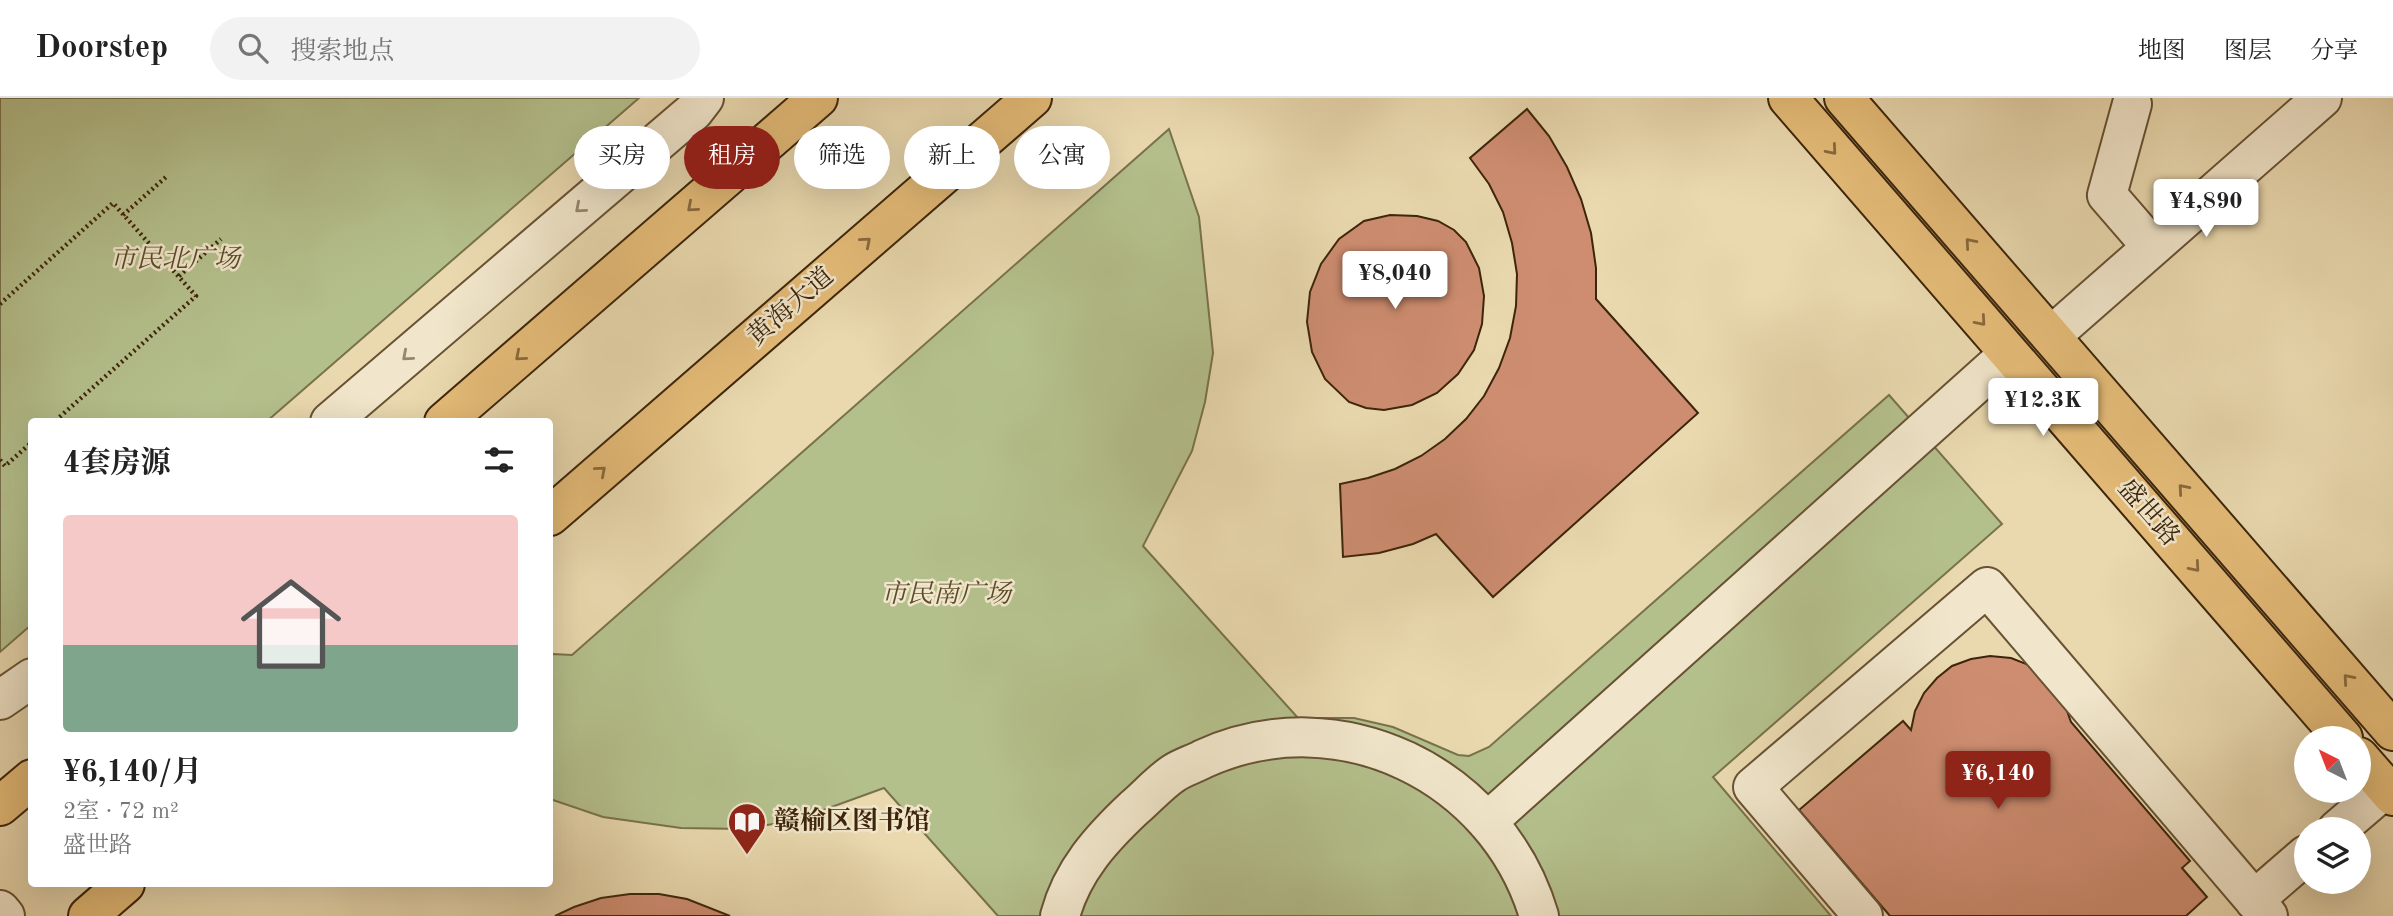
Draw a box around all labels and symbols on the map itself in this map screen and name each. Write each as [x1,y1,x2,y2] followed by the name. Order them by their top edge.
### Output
[1824,141,1836,154] one-way arrow
[2149,180,2263,239] pin: ¥4,890
[688,199,701,211] one-way arrow
[575,200,588,212] one-way arrow
[857,238,870,250] one-way arrow
[1966,238,1978,251] one-way arrow
[110,245,242,273] park label: 市民北广场
[1338,252,1452,311] pin: ¥8,040
[742,262,839,351] street label: 黄海大道
[1973,313,1985,326] one-way arrow
[403,348,416,360] one-way arrow
[516,348,529,360] one-way arrow
[1986,378,2100,438] pin: ¥12.3K
[593,467,606,479] one-way arrow
[2113,473,2186,551] street label: 盛世路
[2179,484,2191,497] one-way arrow
[2187,559,2199,572] one-way arrow
[881,580,1013,608] park label: 市民南广场
[2344,674,2356,687] one-way arrow
[2294,726,2371,803] north arrow
[1941,752,2055,811] pin: ¥6,140
[726,801,768,856] library icon: 赣榆区图书馆
[774,806,930,835] place label: 赣榆区图书馆

